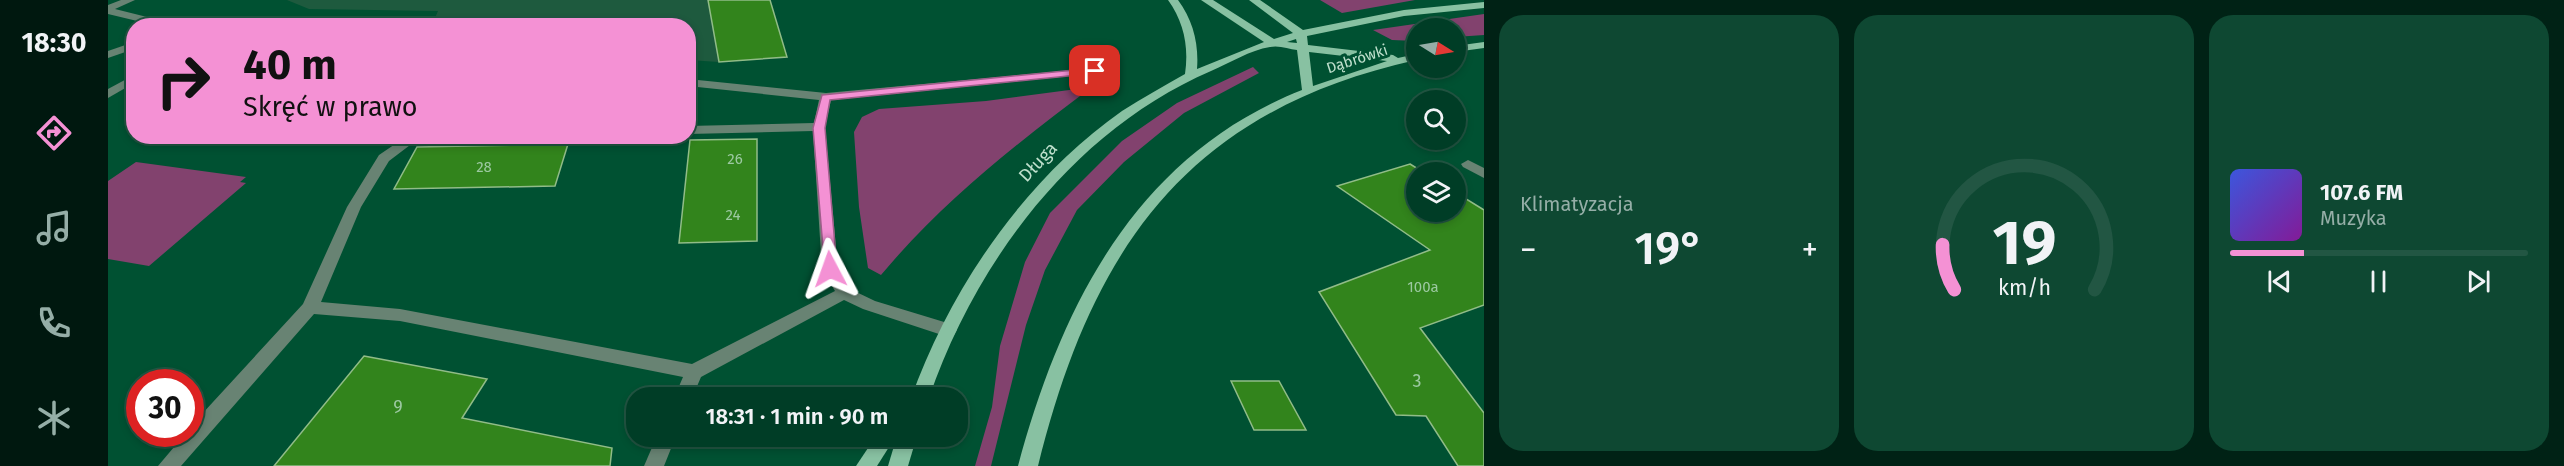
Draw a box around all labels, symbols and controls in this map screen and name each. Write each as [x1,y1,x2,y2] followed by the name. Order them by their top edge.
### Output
[1406,18,1466,78] north arrow
[1406,18,1466,222] map controls
[22,27,86,59] text: 18:30
[243,40,337,90] text: 40 m
[1324,41,1390,77] street label: Dąbrówki
[144,42,222,120] icon: right
[1069,45,1120,96] pin
[1078,54,1111,87] icon: arrive
[1406,90,1466,150] button: search
[243,91,418,123] text: Skręć w prawo
[33,112,75,154] icon: directions
[1014,137,1062,187] street label: Długa
[727,150,743,168] house number: 26
[476,158,492,176] house number: 28
[1406,162,1466,222] button: layers
[2320,179,2403,206] text: 107.6 FM
[1520,192,1634,216] text: Klimatyzacja
[725,206,741,224] house number: 24
[1992,206,2056,281] text: 19
[2320,206,2387,230] text: Muzyka
[33,207,75,249] icon: music
[1635,222,1703,276] text: 19°
[1520,230,1537,270] text: −
[1802,230,1818,270] text: +
[798,237,862,301] position arrow
[2263,265,2296,298] icon: previous
[2362,265,2395,298] icon: pause
[2462,265,2495,298] icon: next
[1997,275,2051,301] text: km/h
[1407,278,1439,296] house number: 100a
[33,302,75,344] icon: phone
[126,369,204,447] speed limit sign: 30
[1413,370,1421,392] house number: 3
[393,396,403,418] house number: 9
[33,397,75,439] icon: climate
[705,403,889,430] text: 18:31 · 1 min · 90 m

